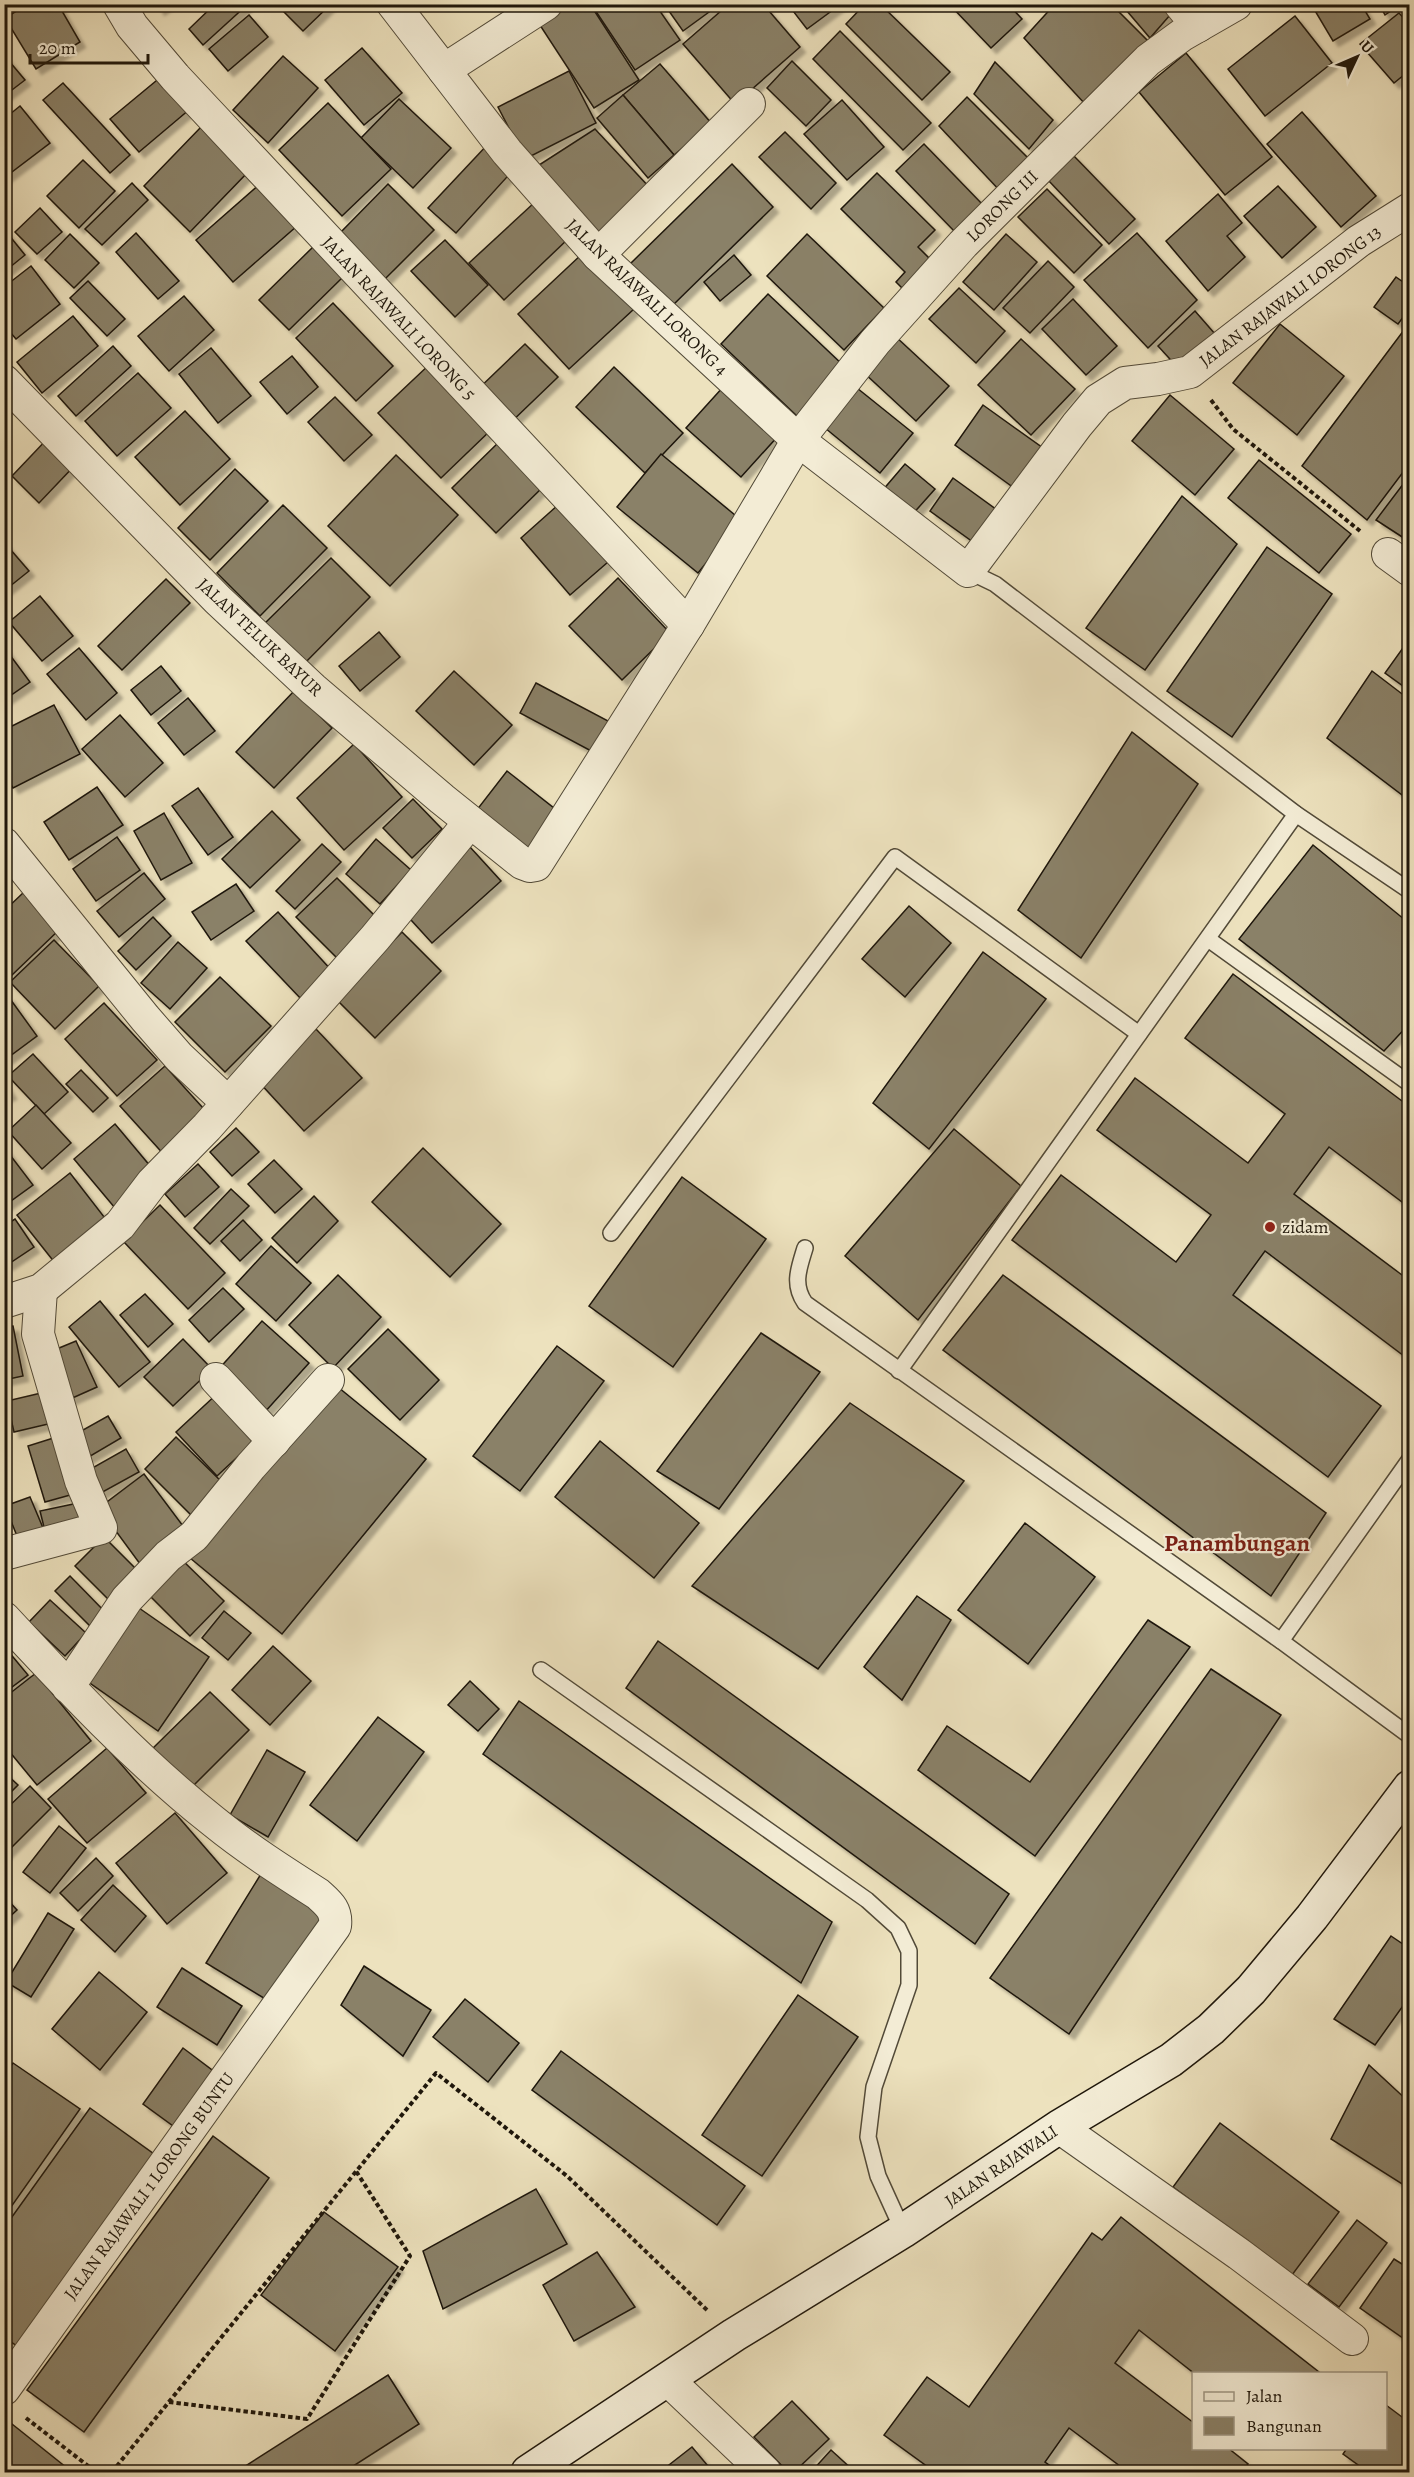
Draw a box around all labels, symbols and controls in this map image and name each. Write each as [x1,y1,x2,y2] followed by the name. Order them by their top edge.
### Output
[30,27,148,65] scale bar
[1327,27,1387,87] north arrow
[39,36,76,60] text: 20 m
[1356,36,1379,59] text: U
[961,165,1043,247] street label: LORONG III
[561,213,733,381] street label: JALAN RAJAWALI LORONG 4
[1194,220,1386,372] street label: JALAN RAJAWALI LORONG 13
[317,231,481,405] street label: JALAN RAJAWALI LORONG 5
[192,573,328,701] street label: JALAN TELUK BAYUR
[1282,1215,1328,1239] place label: zidam
[1263,1220,1277,1234] marker: zidam
[1164,1527,1311,1559] district label: Panambungan
[58,2067,240,2305] street label: JALAN RAJAWALI 1 LORONG BUNTU
[940,2119,1062,2213] street label: JALAN RAJAWALI
[1192,2372,1387,2450] legend
[1246,2384,1283,2408] text: Jalan
[1246,2414,1322,2438] text: Bangunan

